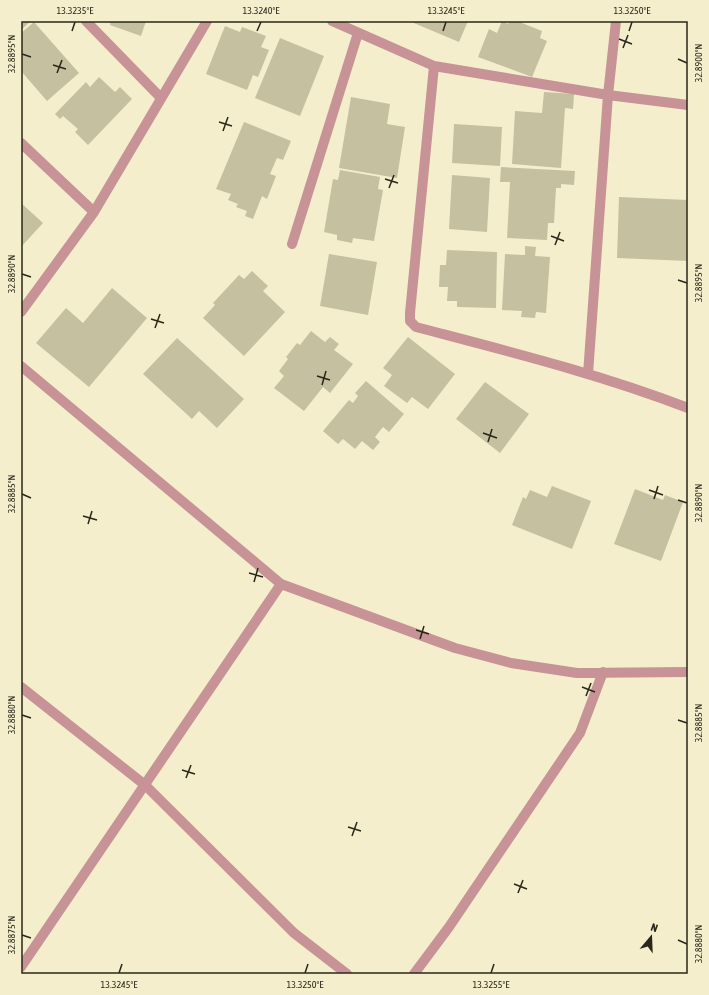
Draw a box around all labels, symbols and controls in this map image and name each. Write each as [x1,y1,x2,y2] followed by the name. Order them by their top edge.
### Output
[57,5,94,16] text: 13.3235°E
[243,5,280,16] text: 13.3240°E
[428,5,465,16] text: 13.3245°E
[614,5,651,16] text: 13.3250°E
[6,35,17,73] text: 32.8895°N
[693,44,704,82] text: 32.8900°N
[6,255,17,293] text: 32.8890°N
[693,264,704,302] text: 32.8895°N
[6,475,17,513] text: 32.8885°N
[693,484,704,522] text: 32.8890°N
[6,696,17,734] text: 32.8880°N
[693,704,704,742] text: 32.8885°N
[6,916,17,954] text: 32.8875°N
[631,917,671,957] north arrow
[649,921,659,934] text: N
[693,925,704,963] text: 32.8880°N
[101,979,138,990] text: 13.3245°E
[287,979,324,990] text: 13.3250°E
[473,979,510,990] text: 13.3255°E

